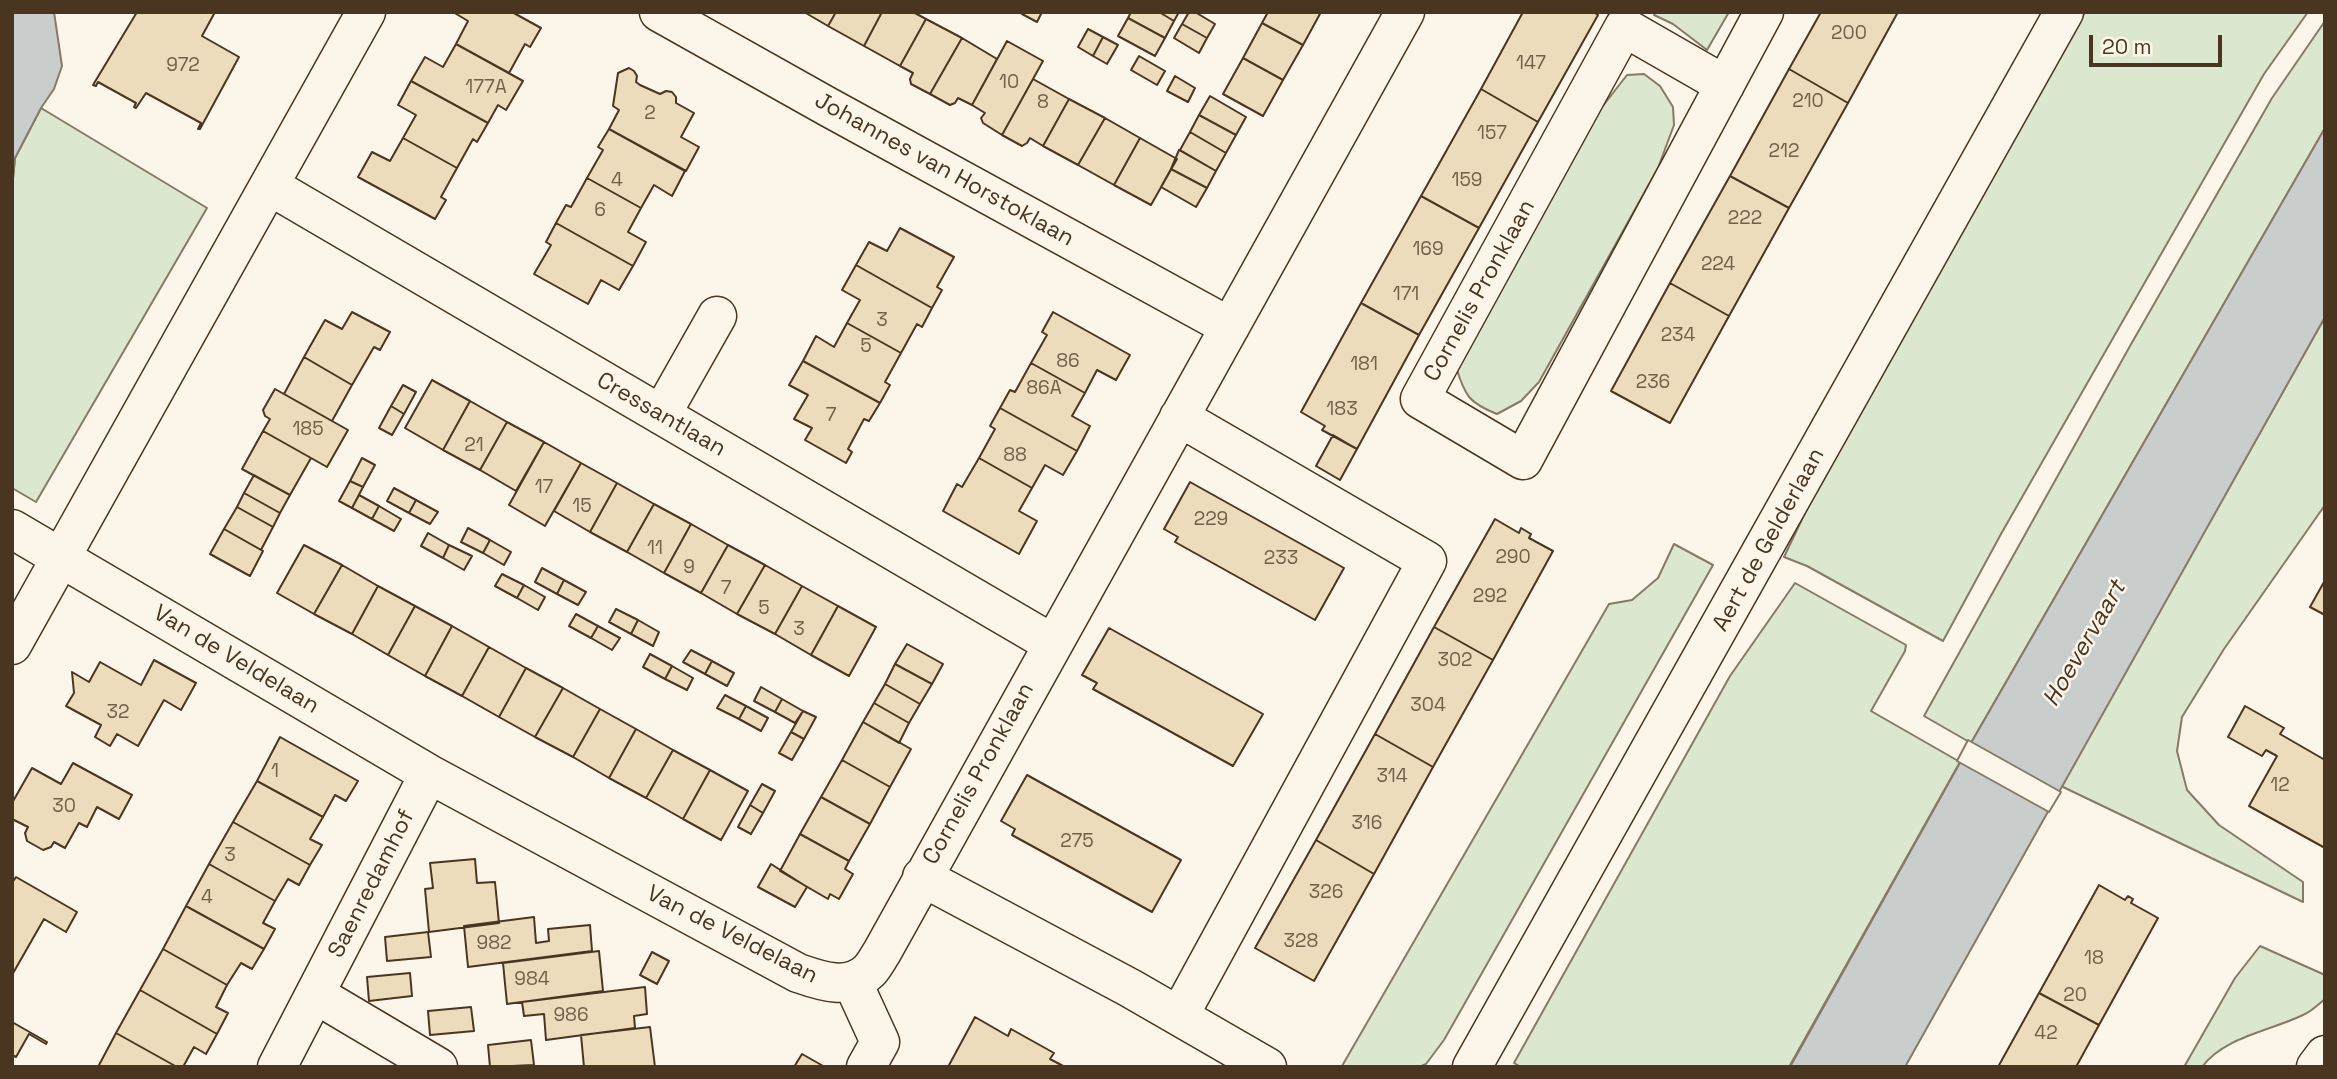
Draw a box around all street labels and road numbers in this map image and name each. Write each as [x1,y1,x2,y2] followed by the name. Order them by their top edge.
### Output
[810,87,1078,253] street label: Johannes van Horstoklaan
[1419,195,1541,387] street label: Cornelis Pronklaan
[592,367,730,463] street label: Cressantlaan
[1707,444,1831,636] street label: Aert de Gelderlaan
[148,600,324,720] street label: Van de Veldelaan
[918,678,1040,870] street label: Cornelis Pronklaan
[323,805,421,963] street label: Saenredamhof
[642,880,822,990] street label: Van de Veldelaan

